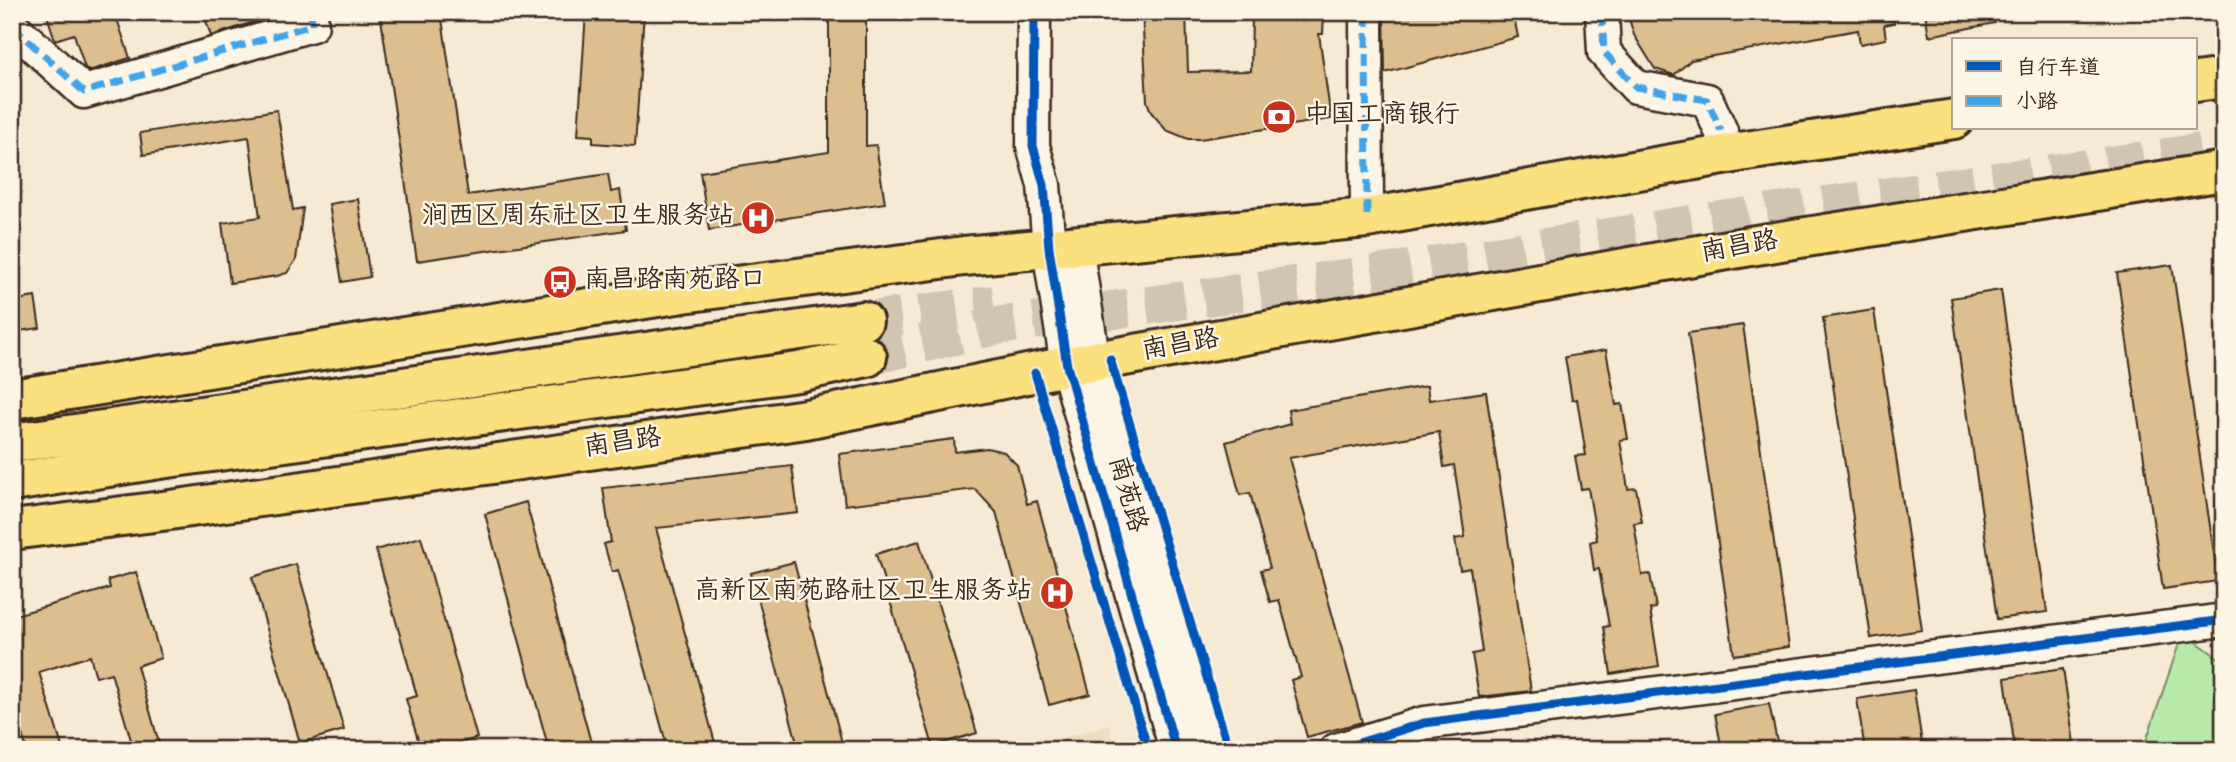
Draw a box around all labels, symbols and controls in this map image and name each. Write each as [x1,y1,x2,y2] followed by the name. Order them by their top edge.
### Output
[1952,38,2198,130] legend
[2016,56,2100,83] text: 自行车道
[2016,90,2058,117] text: 小路
[1260,98,1298,136] bank icon: 中国工商银行
[1304,100,1460,133] place label: 中国工商银行
[739,199,777,237] hospital icon: 涧西区周东社区卫生服务站
[422,201,734,234] place label: 涧西区周东社区卫生服务站
[1699,225,1781,271] street label: 南昌路
[541,263,579,301] bus stop icon: 南昌路南苑路口
[584,265,766,298] place label: 南昌路南苑路口
[1140,323,1222,369] street label: 南昌路
[582,422,664,466] street label: 南昌路
[1099,453,1153,537] street label: 南苑路
[1038,574,1076,612] hospital icon: 高新区南苑路社区卫生服务站
[694,576,1032,609] place label: 高新区南苑路社区卫生服务站

